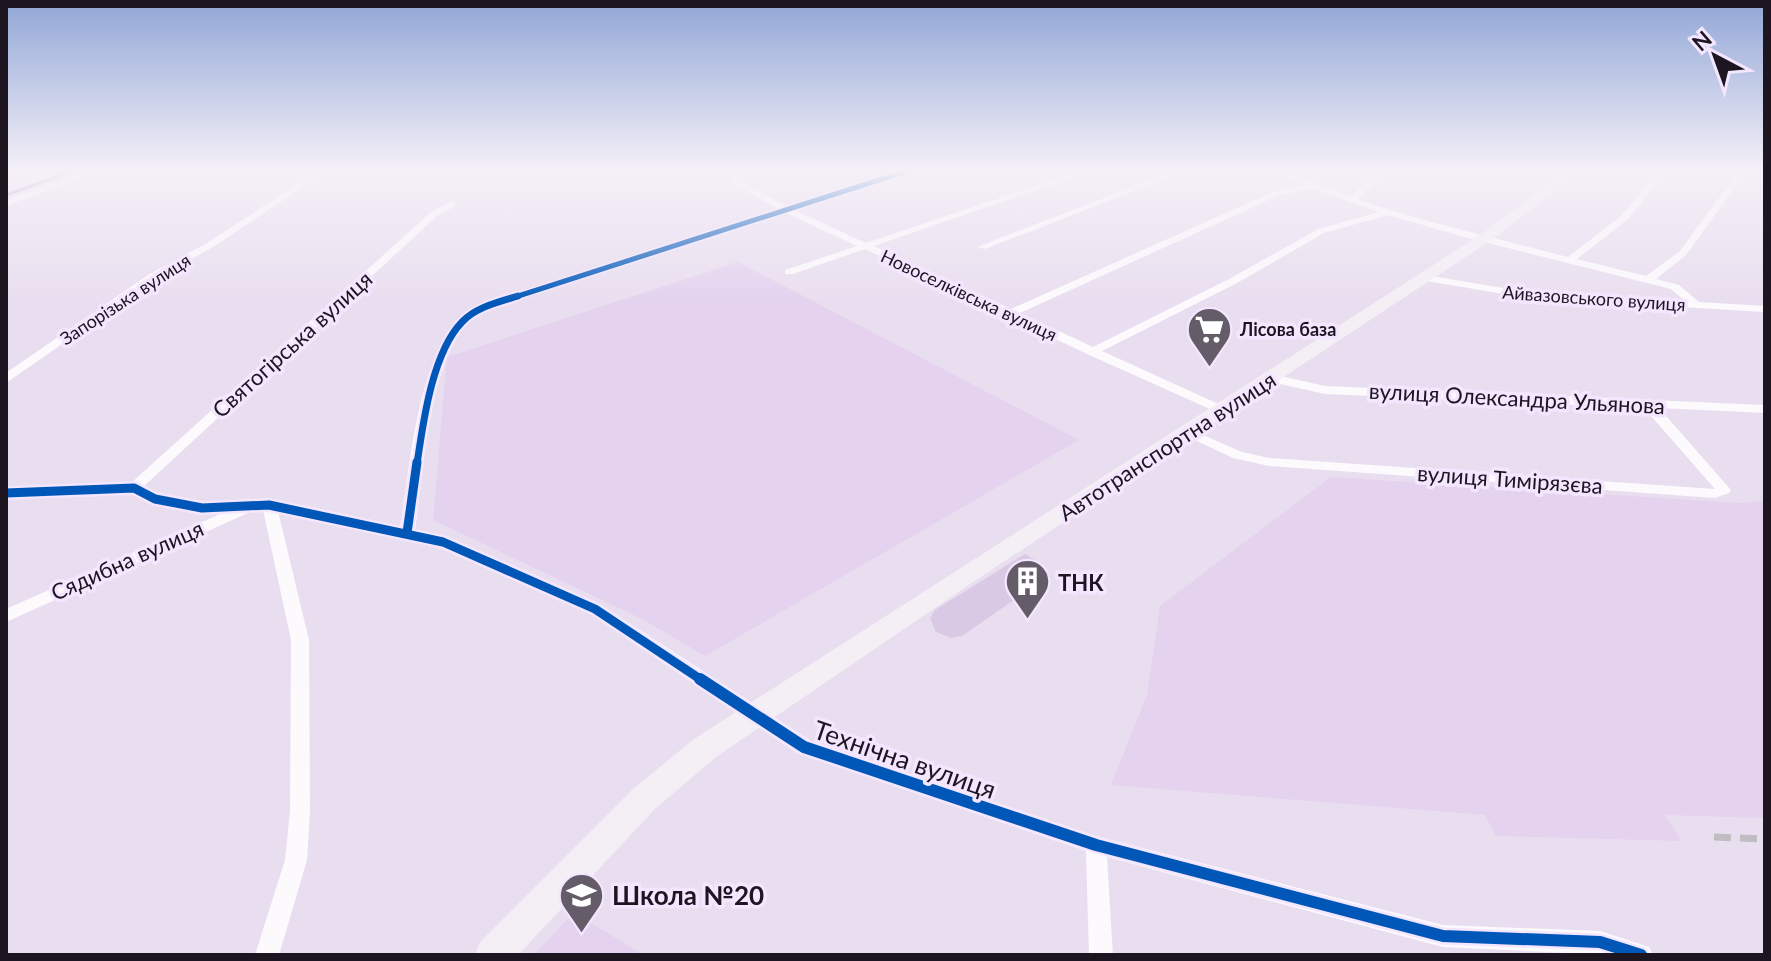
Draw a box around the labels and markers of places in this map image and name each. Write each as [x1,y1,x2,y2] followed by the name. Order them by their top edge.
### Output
[1185,305,1233,368] supermarket icon: Лісова база
[1239,318,1336,340] place label: Лісова база
[1003,558,1051,621] building icon: ТНК
[1058,569,1104,596] place label: ТНК
[557,871,605,934] school or university icon: Школа №20
[612,879,764,911] place label: Школа №20

